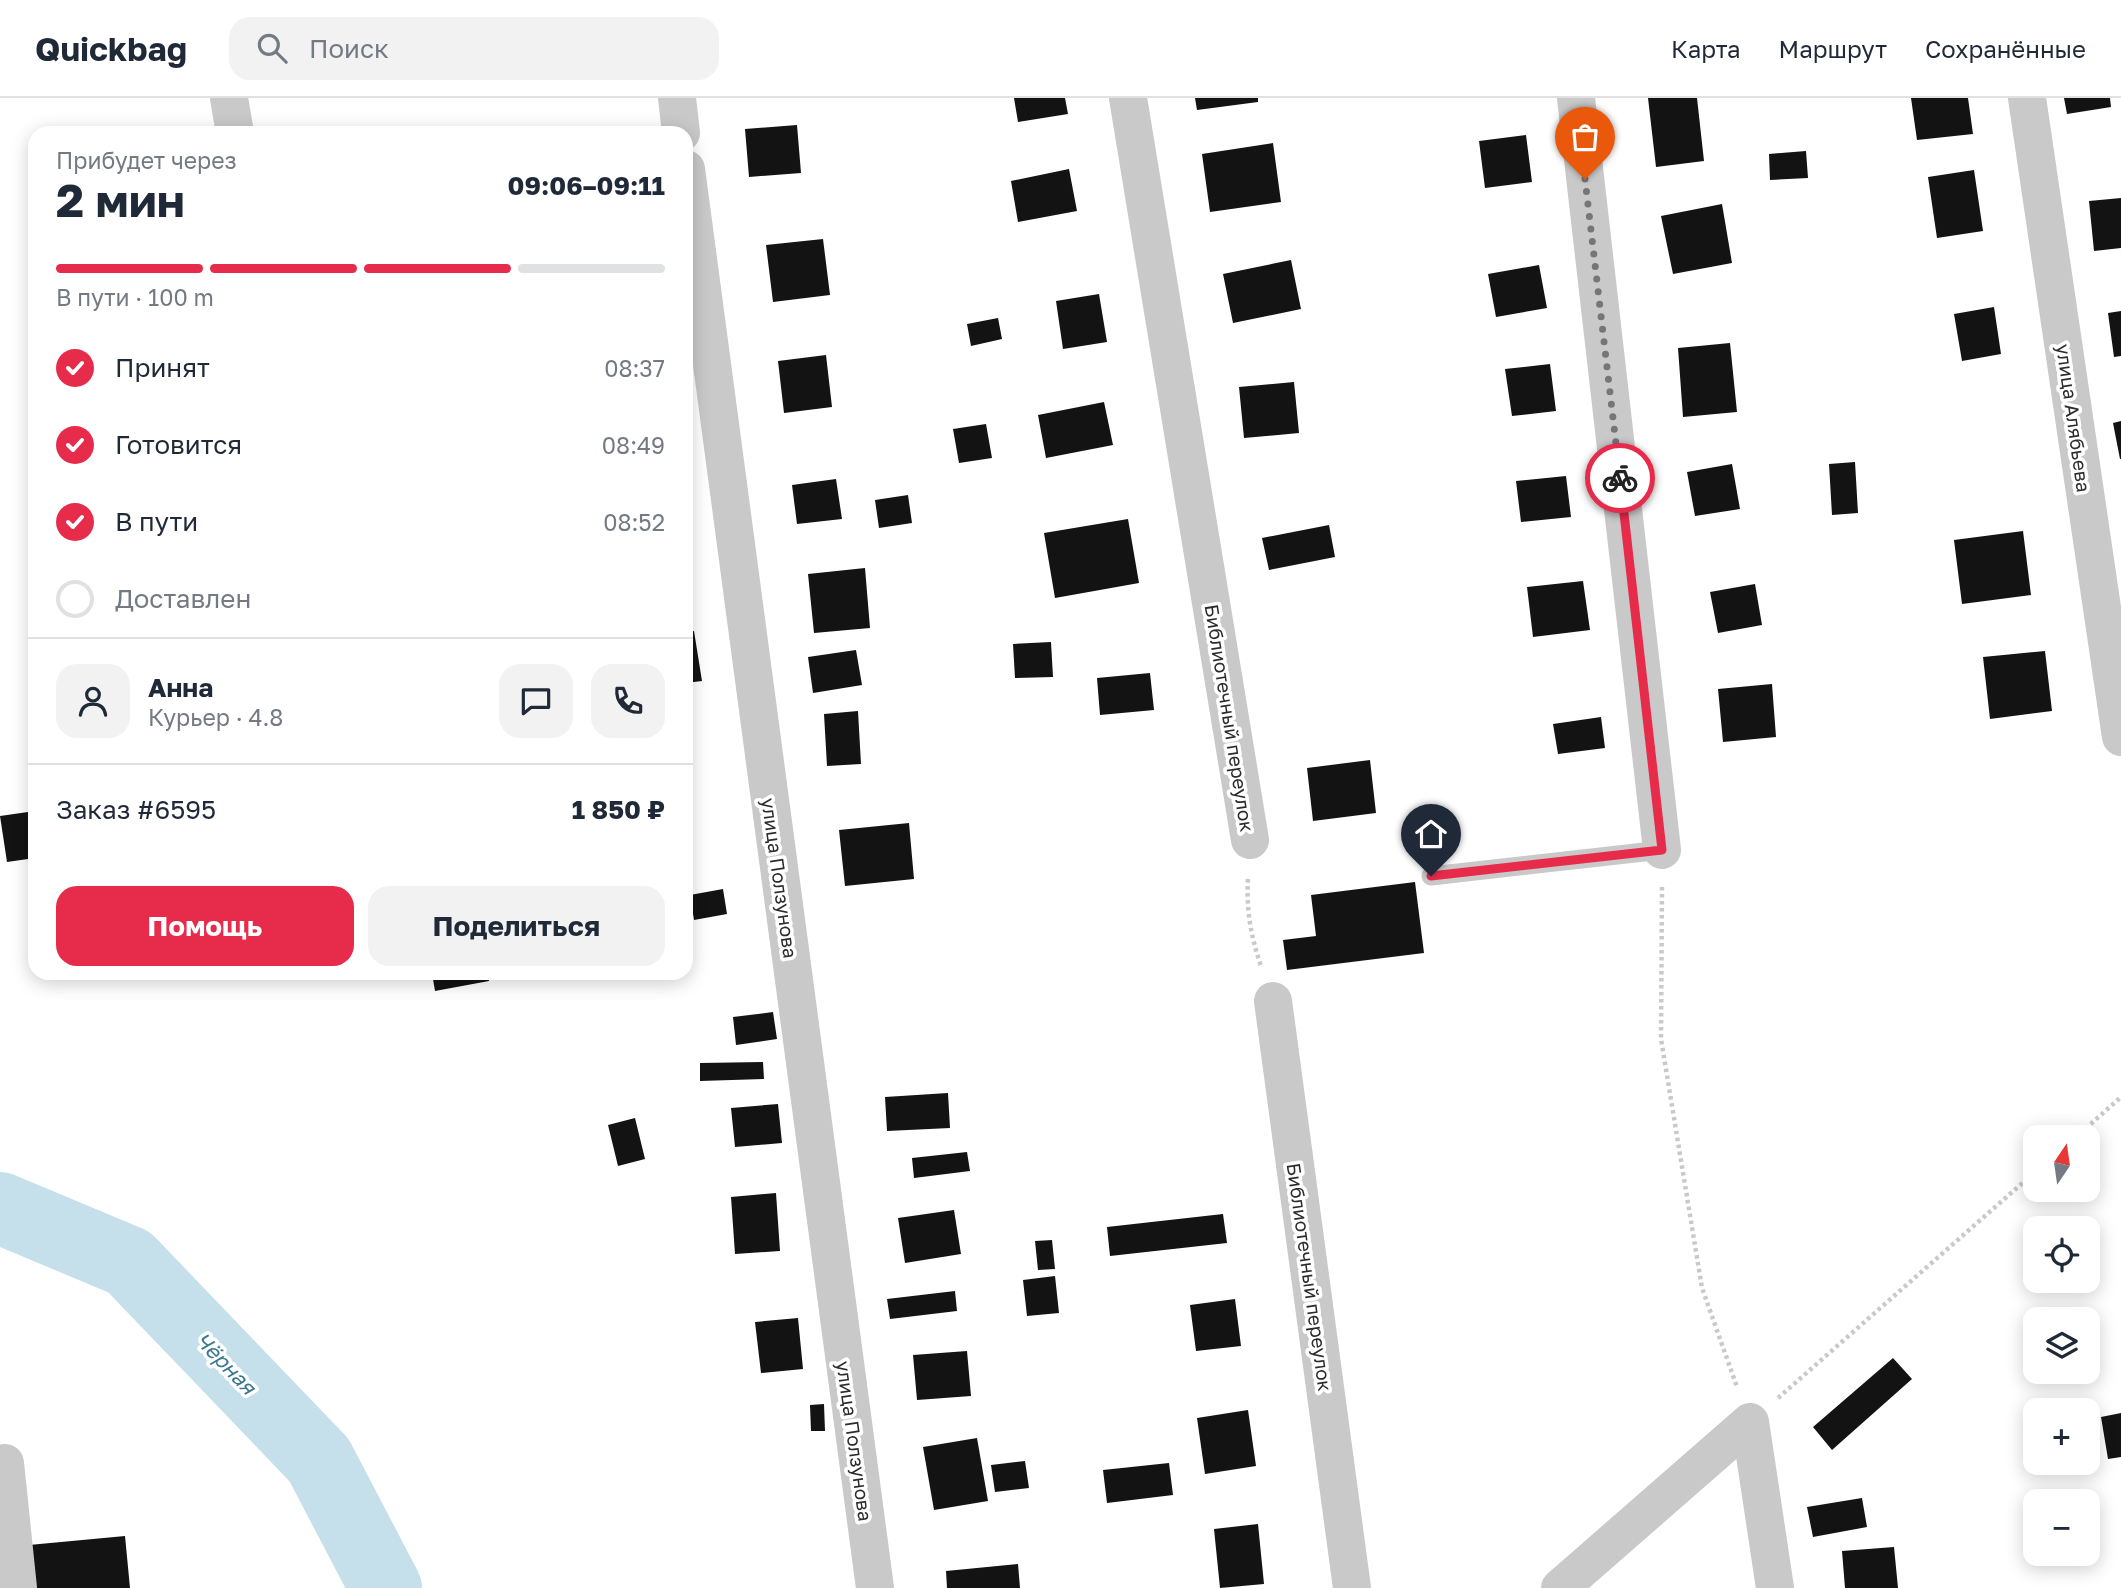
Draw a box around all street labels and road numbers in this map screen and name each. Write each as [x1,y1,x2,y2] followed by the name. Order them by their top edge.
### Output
[2052,342,2096,494] street label: улица Алябьева
[1201,603,1259,834] street label: Библиотечный переулок
[757,796,803,960] street label: улица Ползунова
[1283,1161,1337,1393] street label: Библиотечный переулок
[832,1359,878,1523] street label: улица Ползунова

